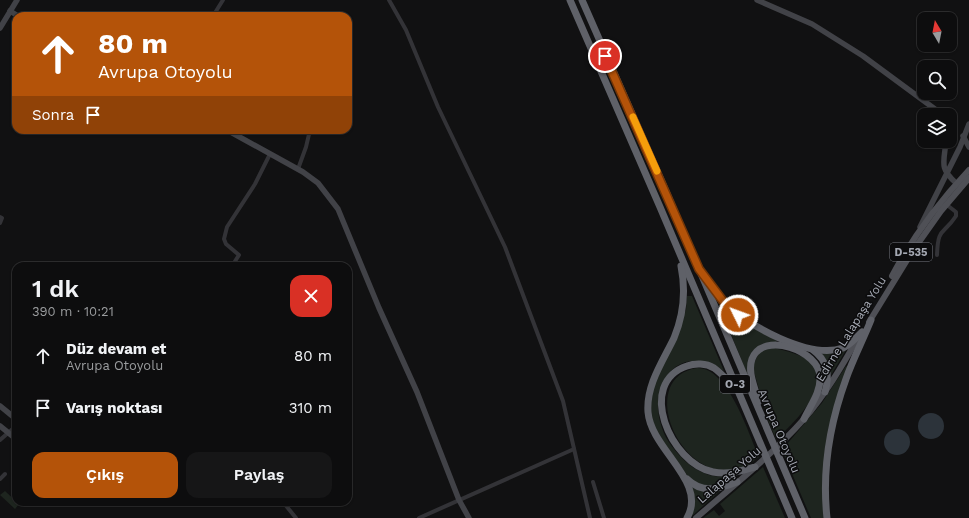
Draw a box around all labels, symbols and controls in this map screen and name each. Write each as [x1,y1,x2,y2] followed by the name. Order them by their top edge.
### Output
[917,12,957,52] north arrow
[917,12,957,148] map controls
[98,27,168,60] text: 80 m
[32,28,84,80] icon: ahead
[588,39,622,73] pin
[594,45,616,67] icon: arrive
[917,60,957,100] button: search
[98,61,233,82] text: Avrupa Otoyolu
[82,104,104,126] icon: arrive
[32,106,74,124] text: Sonra
[917,108,957,148] button: layers
[890,243,932,261] road number: D-535
[813,274,889,384] street label: Edirne Lalapaşa Yolu
[32,275,79,303] text: 1 dk
[290,275,332,317] button: close
[717,294,759,336] position arrow
[32,304,114,319] text: 390 m · 10:21
[66,340,166,358] text: Düz devam et
[32,345,54,367] icon: ahead
[294,347,332,365] text: 80 m
[66,358,163,373] text: Avrupa Otoyolu
[720,375,750,393] road number: O-3
[755,387,803,475] street label: Avrupa Otoyolu
[32,397,54,419] icon: arrive
[66,399,163,417] text: Varış noktası
[289,399,332,417] text: 310 m
[694,444,764,506] street label: Lalapaşa Yolu
[32,452,178,498] button: Çıkış
[186,452,332,498] button: Paylaş

